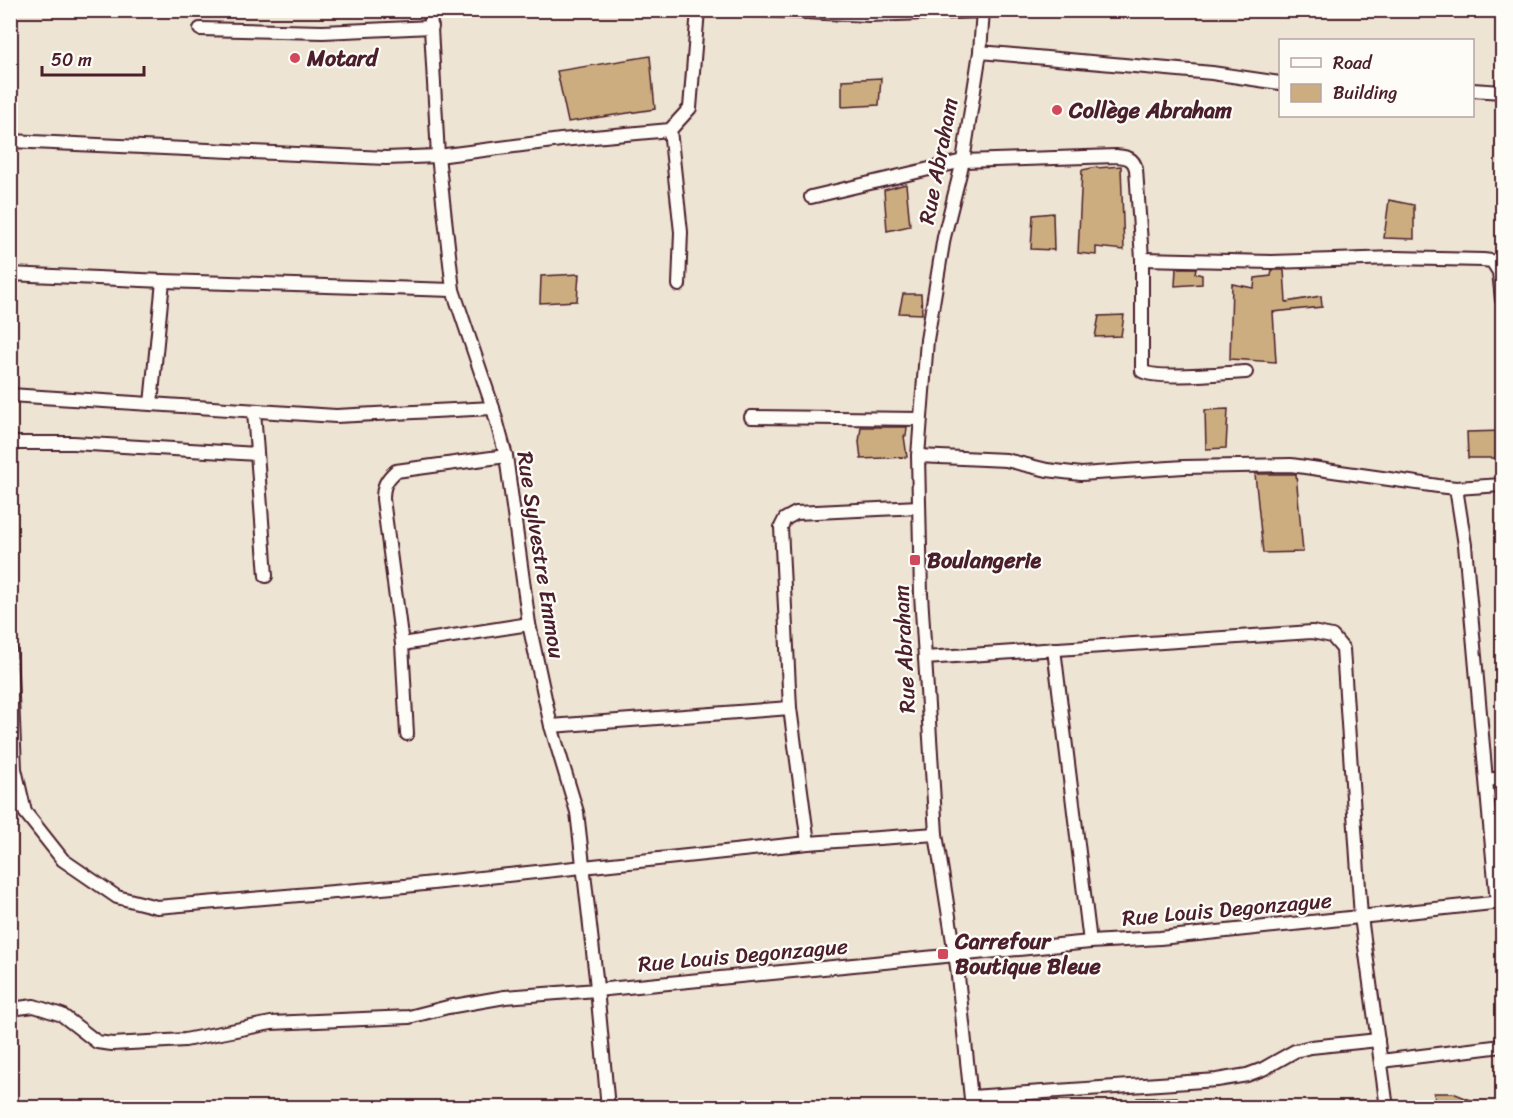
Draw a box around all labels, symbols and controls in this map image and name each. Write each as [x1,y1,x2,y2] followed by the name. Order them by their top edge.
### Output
[42,39,144,77] scale bar
[306,39,380,78] place label: Motard
[1279,39,1474,117] legend
[51,44,92,76] text: 50 m
[1333,47,1373,79] text: Road
[288,51,302,65] marker: Motard
[1333,77,1397,109] text: Building
[1068,91,1232,130] place label: Collège Abraham
[907,94,969,228] street label: Rue Abraham
[1050,103,1064,117] marker: Collège Abraham
[505,449,577,662] street label: Rue Sylvestre Emmou
[927,541,1042,580] place label: Boulangerie
[908,553,922,567] marker: Boulangerie
[881,584,927,714] street label: Rue Abraham
[1120,880,1334,938] street label: Rue Louis Degonzague
[954,922,1102,986] place label: Carrefour Boutique Bleue
[636,926,850,984] street label: Rue Louis Degonzague
[936,947,950,961] marker: Carrefour Boutique Bleue

